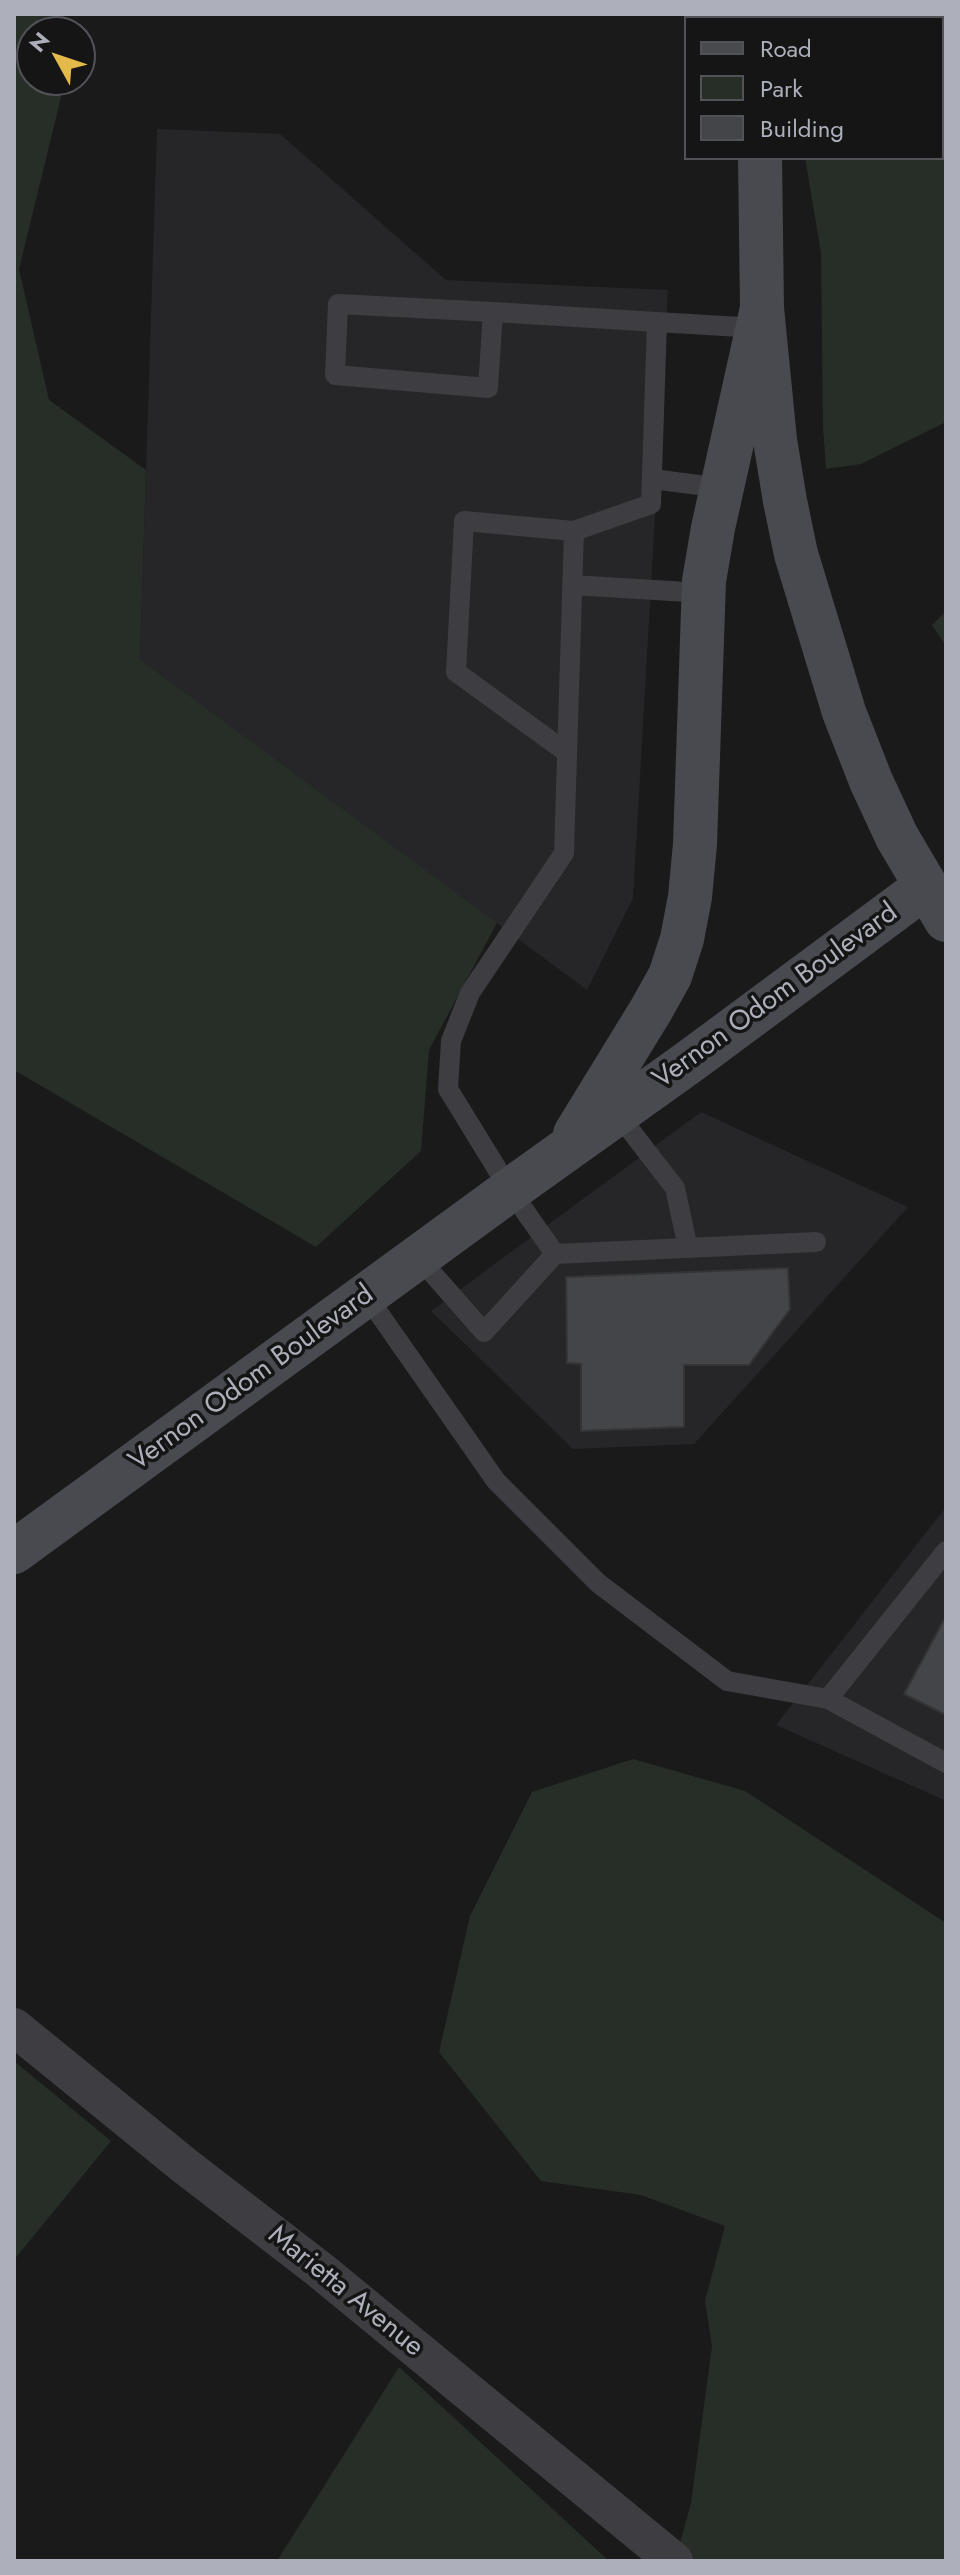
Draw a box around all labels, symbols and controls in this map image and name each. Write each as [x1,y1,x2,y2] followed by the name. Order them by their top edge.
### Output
[16,16,96,96] north arrow
[684,16,944,160] legend
[21,25,57,59] text: N
[760,31,812,66] text: Road
[760,71,803,106] text: Park
[760,111,844,146] text: Building
[647,897,905,1097] street label: Vernon Odom Boulevard
[123,1279,381,1479] street label: Vernon Odom Boulevard
[261,2219,429,2365] street label: Marietta Avenue

